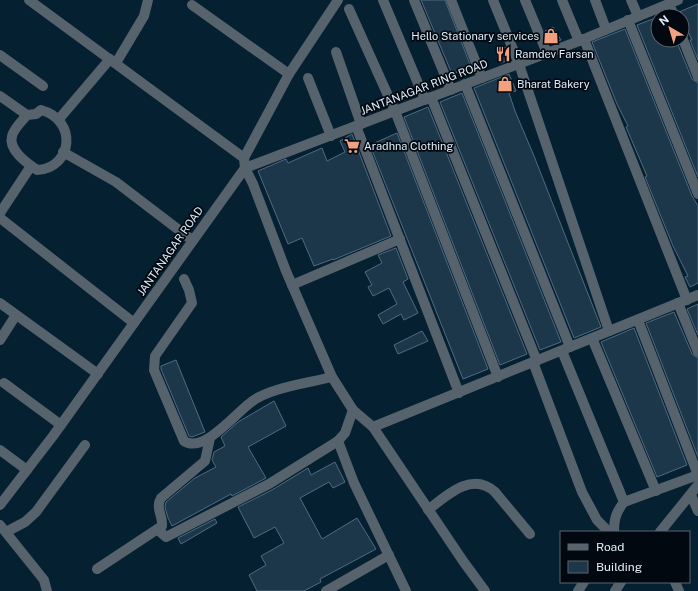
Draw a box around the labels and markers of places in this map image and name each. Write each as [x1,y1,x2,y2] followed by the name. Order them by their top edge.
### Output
[542,27,560,45] shop icon: Hello Stationary services
[411,30,539,42] place label: Hello Stationary services
[494,45,512,63] restaurant icon: Ramdev Farsan
[515,48,594,60] place label: Ramdev Farsan
[496,75,514,93] shop icon: Bharat Bakery
[517,78,590,90] place label: Bharat Bakery
[343,137,361,155] supermarket icon: Aradhna Clothing
[364,140,453,152] place label: Aradhna Clothing

